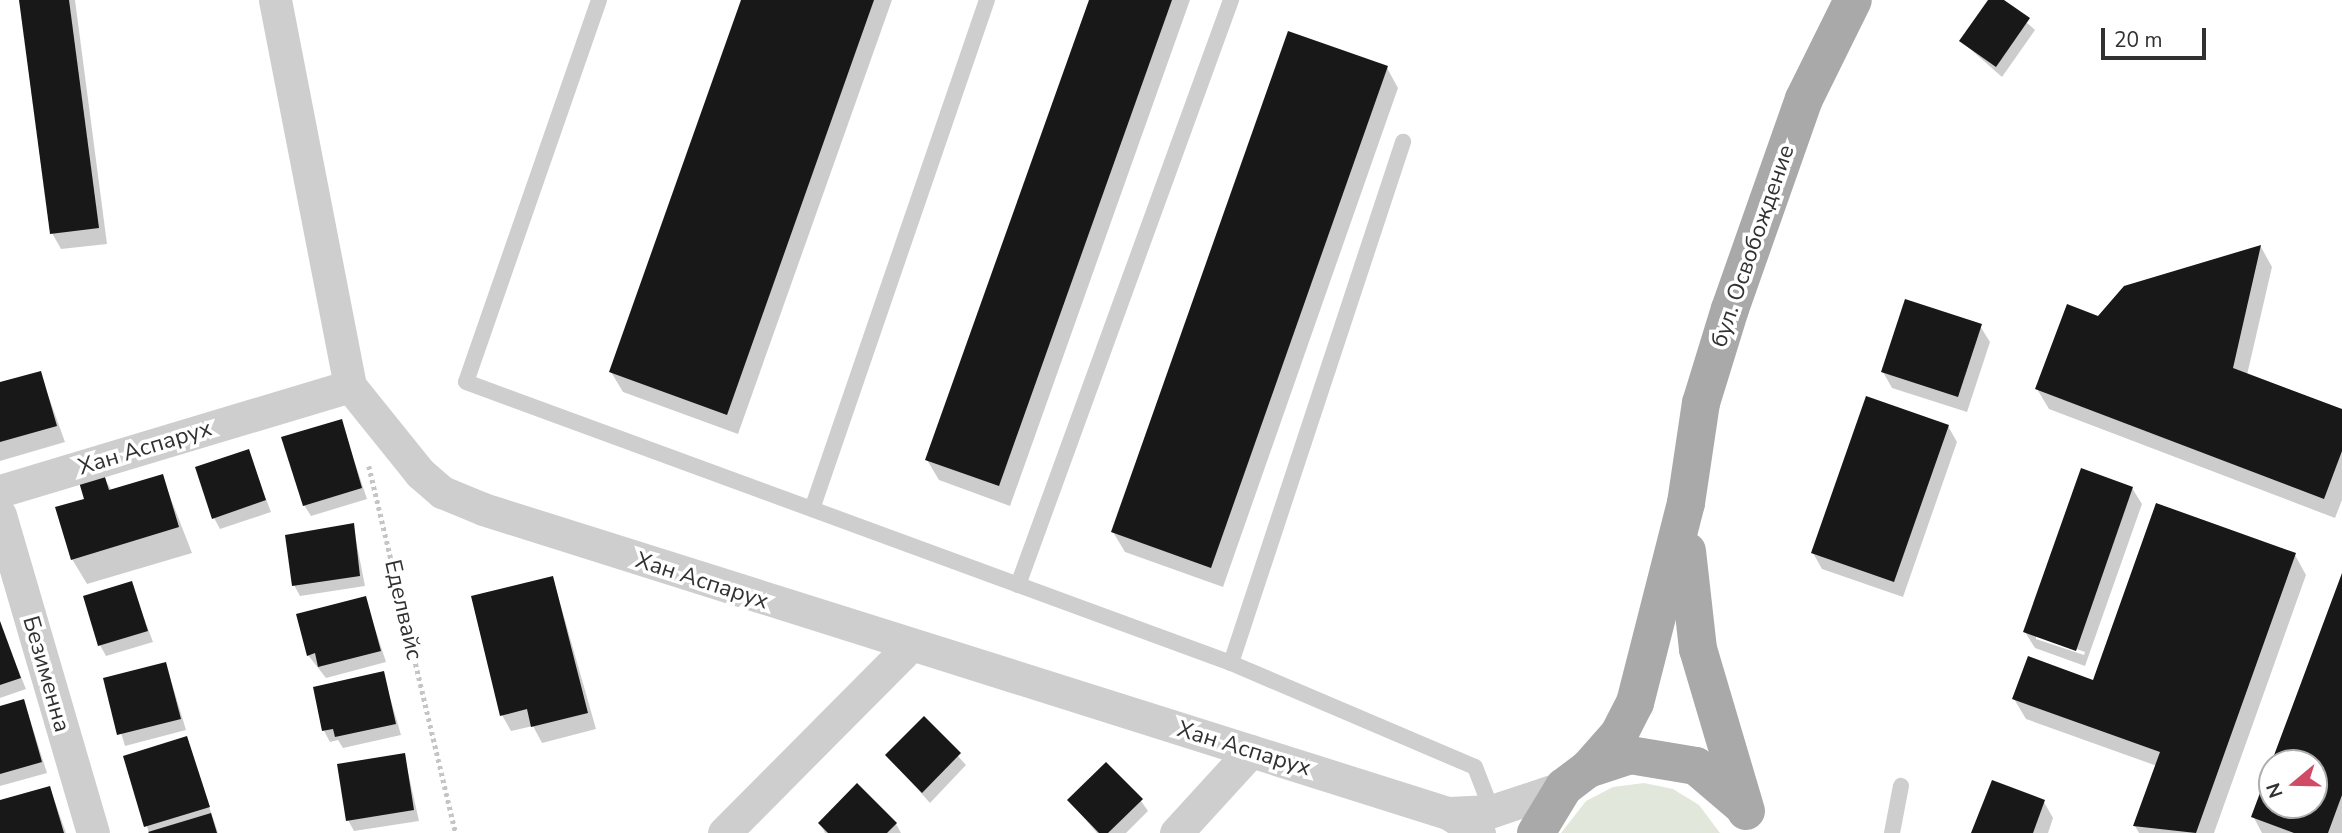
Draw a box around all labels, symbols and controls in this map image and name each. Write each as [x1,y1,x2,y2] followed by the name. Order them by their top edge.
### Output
[2104,14,2209,58] scale bar
[2114,26,2163,54] text: 20 m
[1705,141,1801,351] street label: бул. Освобождение
[75,415,215,481] street label: Хан Аспарух
[632,547,772,615] street label: Хан Аспарух
[378,557,428,663] street label: Еделвайс
[16,613,76,735] street label: Безименна
[1174,716,1314,782] street label: Хан Аспарух
[2258,749,2328,819] north arrow
[2260,779,2290,801] text: N

